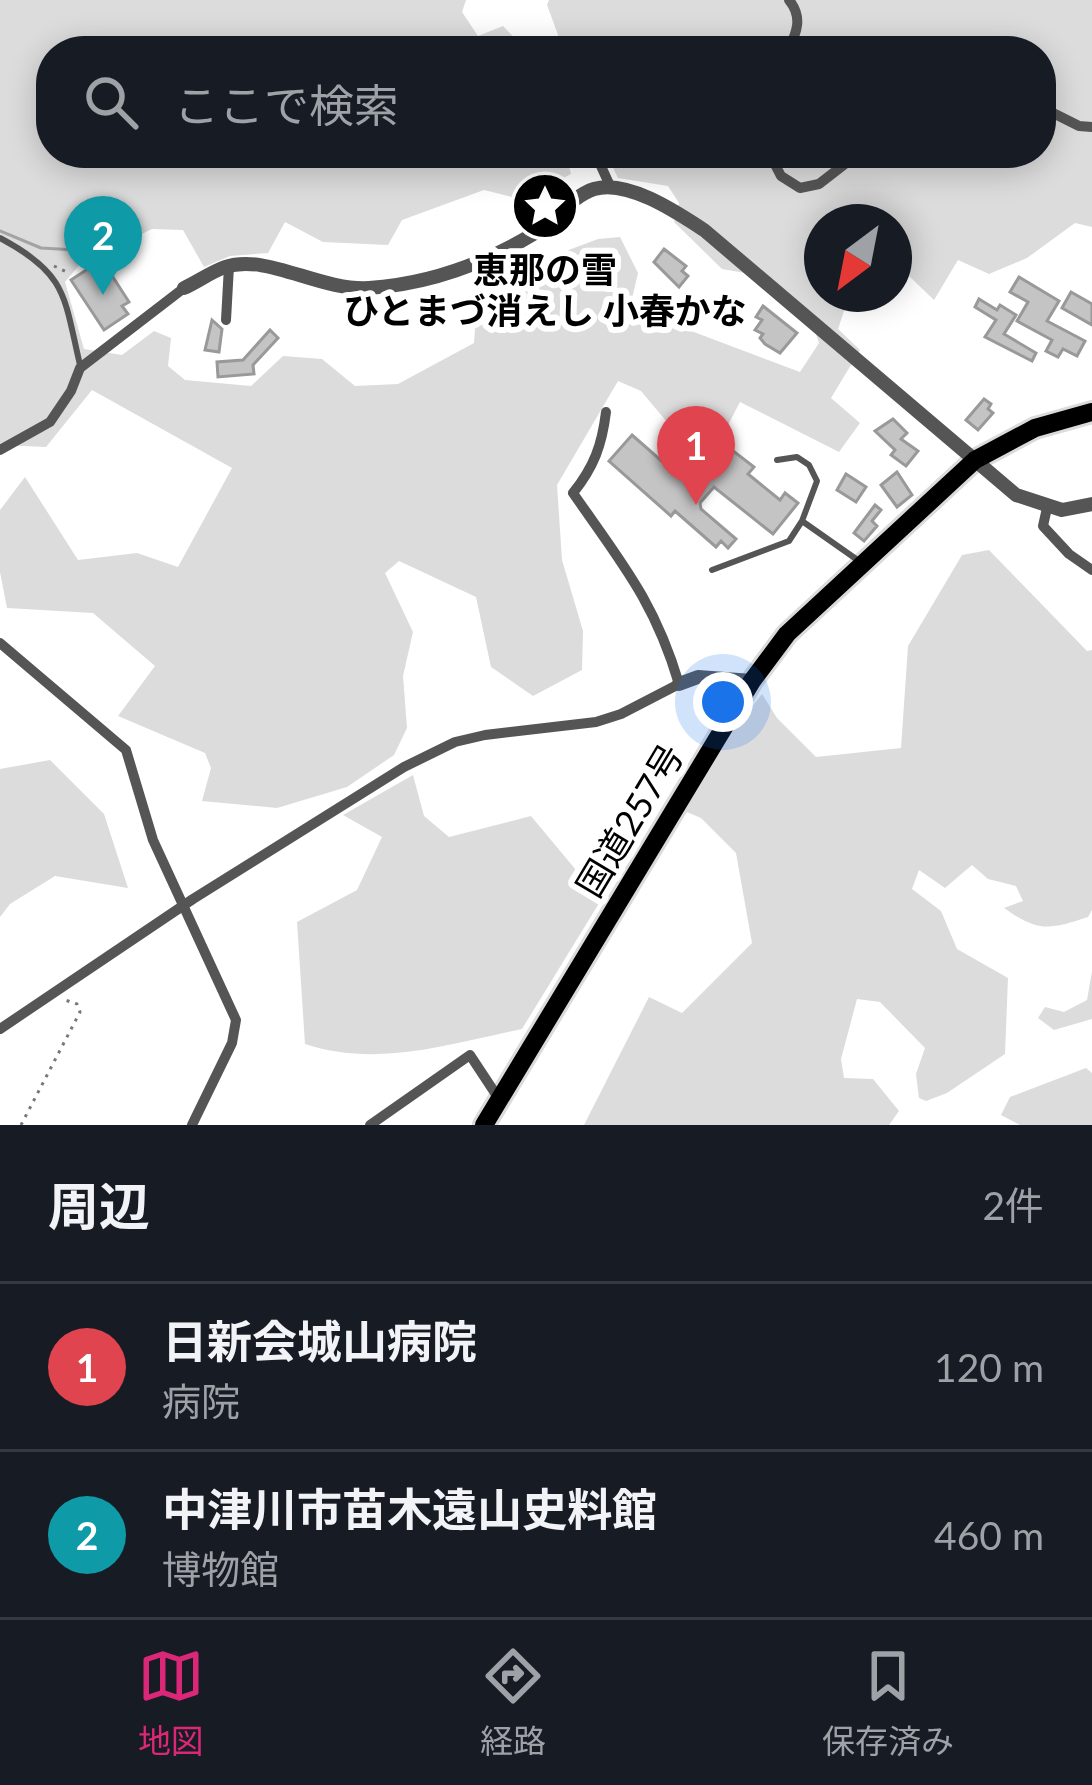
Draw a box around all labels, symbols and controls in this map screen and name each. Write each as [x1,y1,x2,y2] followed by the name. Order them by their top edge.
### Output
[36,36,1056,168] search box
[78,69,144,135] icon: search
[174,78,399,132] text: ここで検索
[510,171,580,241] place icon: 恵那の雪 ひとまづ消えし 小春かな
[64,196,142,295] pin: 2
[804,204,912,312] north arrow
[343,247,747,332] place label: 恵那の雪 ひとまづ消えし 小春かな
[657,406,735,505] pin: 1
[693,672,753,732] your location
[566,736,692,904] street label: 国道257号
[48,1175,150,1236] text: 周辺
[982,1182,1044,1228] text: 2件
[162,1314,477,1368] text: 日新会城山病院
[76,1344,98,1390] text: 1
[934,1344,1044,1390] text: 120 m
[162,1378,240,1424] text: 病院
[162,1482,657,1536] text: 中津川市苗木遠山史料館
[76,1512,98,1558] text: 2
[934,1512,1044,1558] text: 460 m
[162,1546,279,1592] text: 博物館
[138,1643,204,1763] tab: 地図
[480,1643,546,1763] tab: 経路
[822,1643,954,1763] tab: 保存済み

